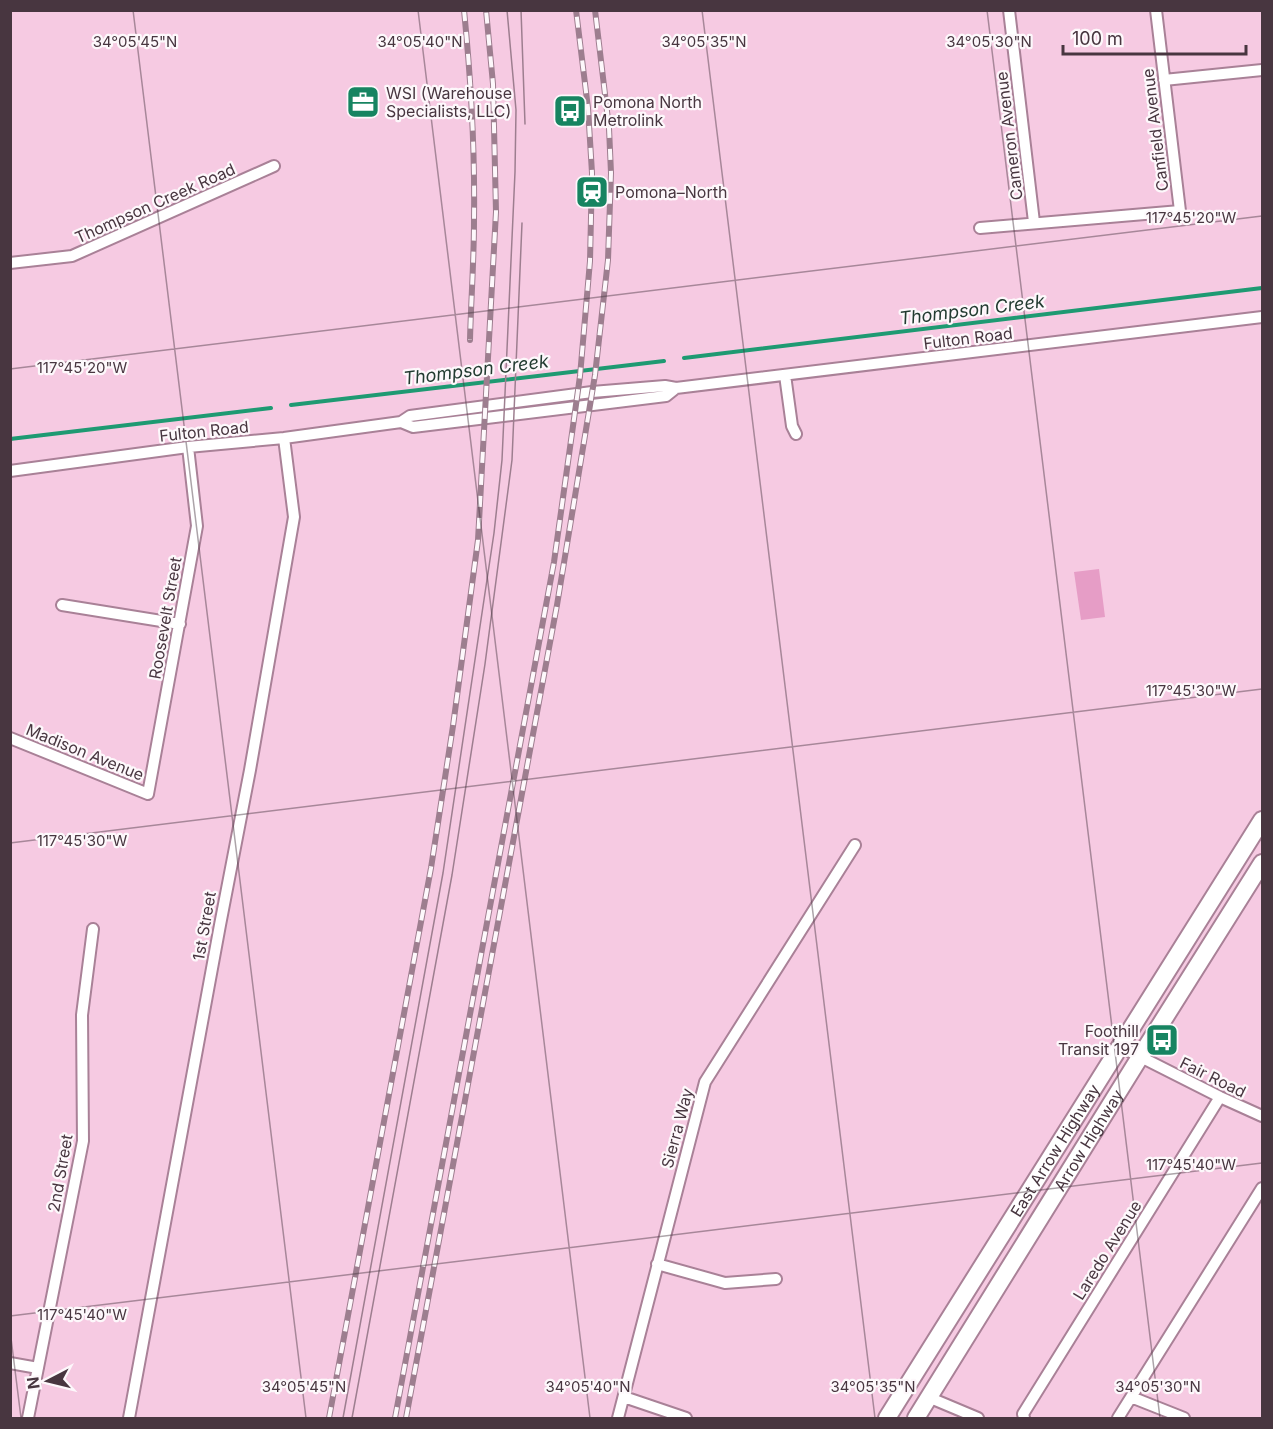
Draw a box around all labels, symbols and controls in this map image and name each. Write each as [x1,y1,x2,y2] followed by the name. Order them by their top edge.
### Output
[1063,18,1246,56] scale bar
[1072,28,1123,49] text: 100 m
[93,32,177,51] text: 34°05'45"N
[377,32,463,51] text: 34°05'40"N
[661,32,747,51] text: 34°05'35"N
[946,32,1032,51] text: 34°05'30"N
[1138,67,1172,193] street label: Canfield Avenue
[991,70,1027,202] street label: Cameron Avenue
[386,83,512,121] place label: WSI (Warehouse Specialists, LLC)
[345,84,381,120] office icon: WSI (Warehouse Specialists, LLC)
[593,92,702,130] place label: Pomona North Metrolink
[552,93,588,129] bus stop icon: Pomona North Metrolink
[72,159,238,247] street label: Thompson Creek Road
[574,174,610,210] station icon: Pomona–North
[615,182,727,202] place label: Pomona–North
[1146,208,1236,227] text: 117°45'20"W
[898,290,1047,329] water label: Thompson Creek
[922,323,1014,353] street label: Fulton Road
[402,350,551,389] water label: Thompson Creek
[37,358,127,377] text: 117°45'20"W
[158,416,250,446] street label: Fulton Road
[144,555,186,681] street label: Roosevelt Street
[1146,681,1237,700] text: 117°45'30"W
[23,719,147,785] street label: Madison Avenue
[37,831,128,850] text: 117°45'30"W
[188,890,220,962] street label: 1st Street
[1058,1021,1139,1059] place label: Foothill Transit 197
[1144,1022,1180,1058] bus stop icon: Foothill Transit 197
[1177,1052,1249,1102] street label: Fair Road
[1006,1080,1104,1220] street label: East Arrow Highway
[657,1086,697,1170] street label: Sierra Way
[1049,1086,1127,1195] street label: Arrow Highway
[43,1133,77,1213] street label: 2nd Street
[1146,1155,1236,1174] text: 117°45'40"W
[1069,1197,1145,1303] street label: Laredo Avenue
[37,1305,127,1324] text: 117°45'40"W
[18,1351,78,1411] north arrow
[22,1376,44,1390] text: N
[262,1377,346,1396] text: 34°05'45"N
[545,1377,631,1396] text: 34°05'40"N
[830,1377,916,1396] text: 34°05'35"N
[1115,1377,1201,1396] text: 34°05'30"N

